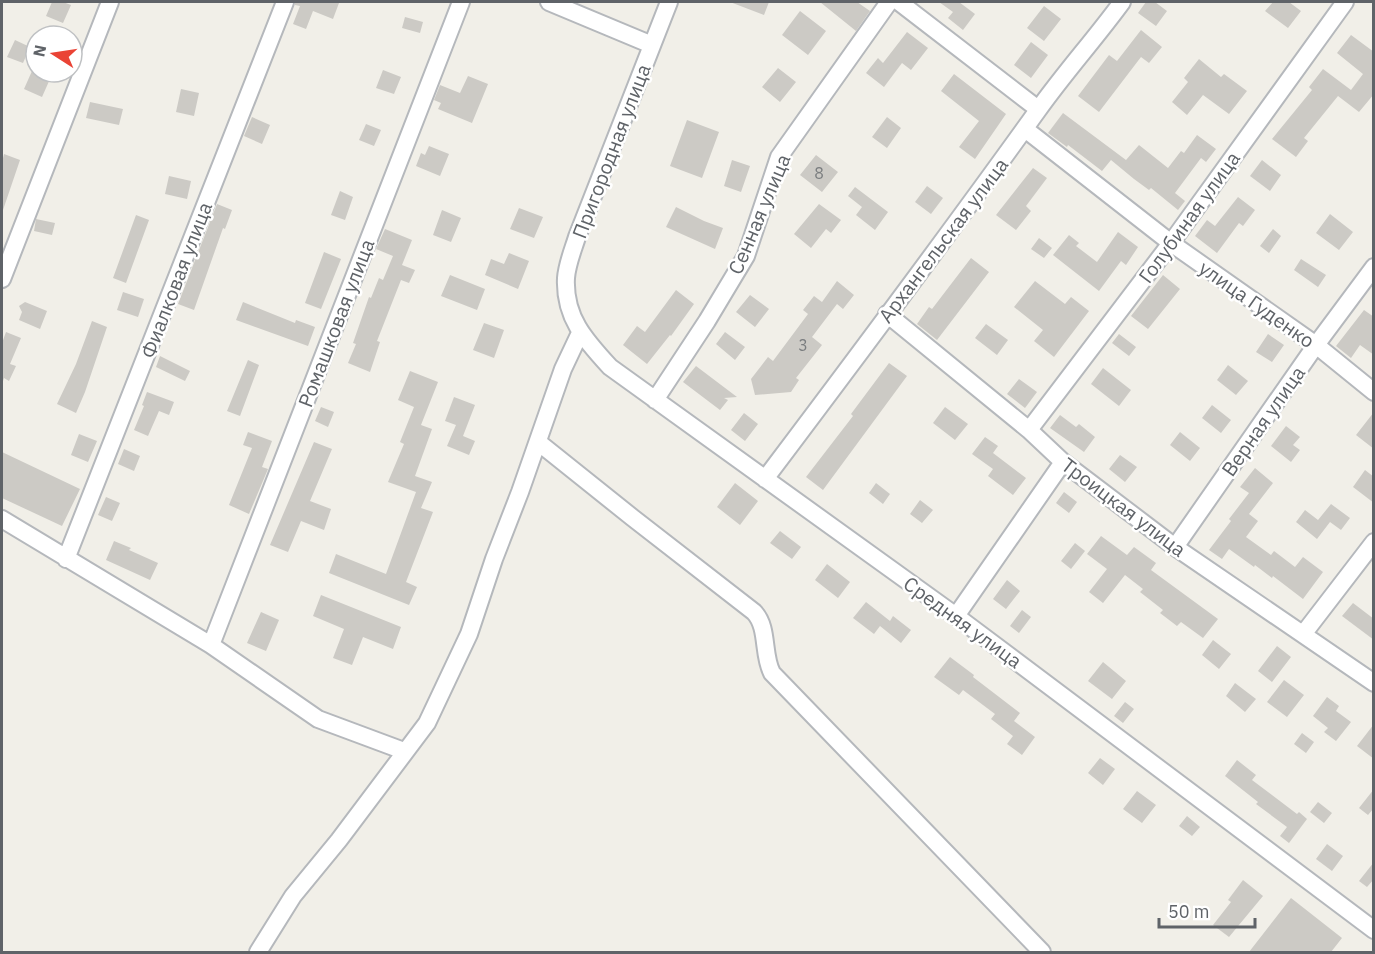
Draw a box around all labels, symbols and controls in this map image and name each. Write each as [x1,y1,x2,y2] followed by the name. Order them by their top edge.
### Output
[24,24,84,84] north arrow
[28,43,50,59] text: N
[565,60,657,242] street label: Пригородная улица
[1132,145,1246,288] street label: Голубиная улица
[721,149,797,278] street label: Сенная улица
[872,152,1014,328] street label: Архангельская улица
[814,163,824,183] house number: 8
[134,198,218,362] street label: Фиалковая улица
[292,235,381,411] street label: Ромашковая улица
[1194,254,1320,354] street label: улица Гуденко
[798,335,808,355] house number: 3
[1215,360,1311,482] street label: Верная улица
[1056,451,1192,563] street label: Троицкая улица
[898,570,1028,674] street label: Средняя улица
[1159,891,1255,929] scale bar
[1168,900,1210,923] text: 50 m

